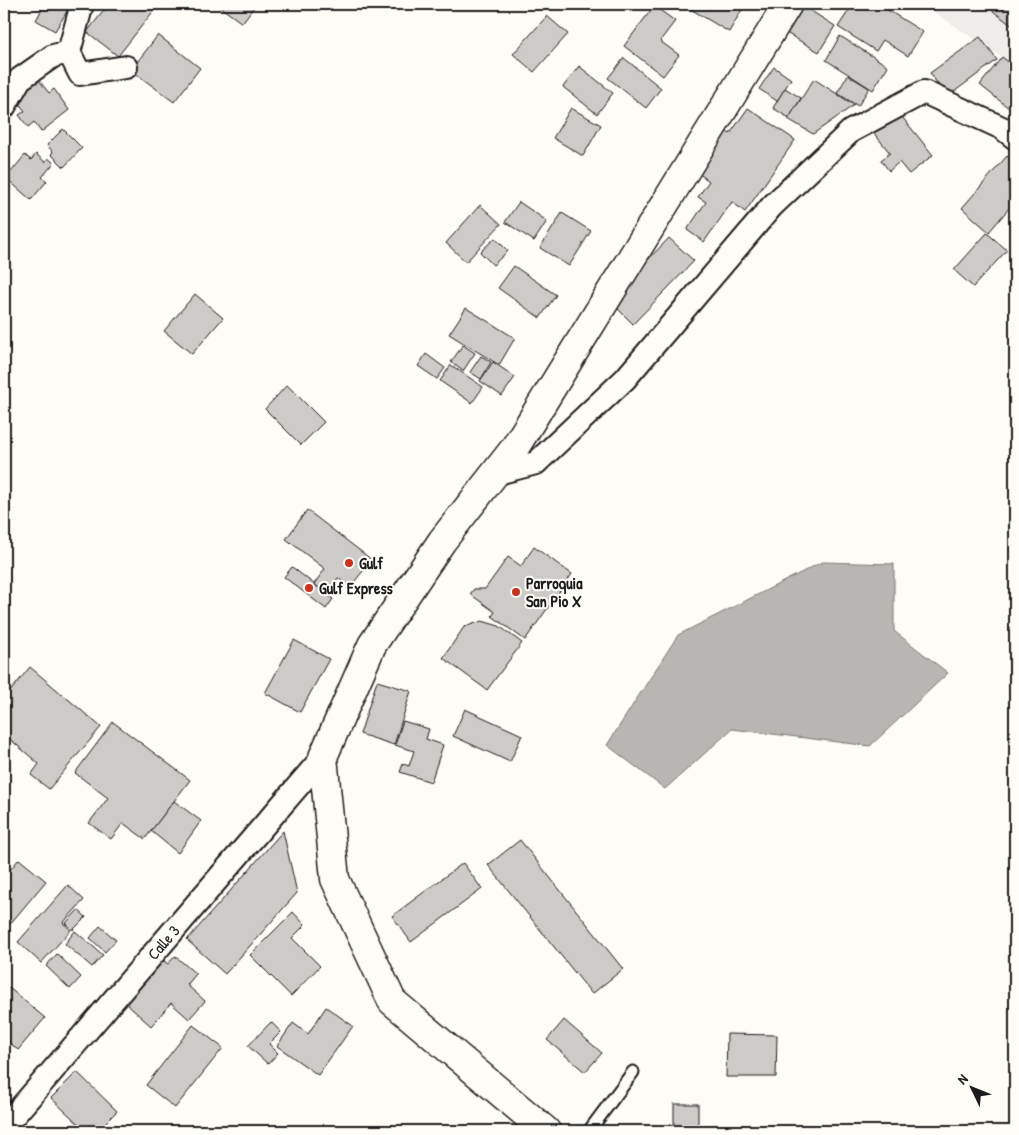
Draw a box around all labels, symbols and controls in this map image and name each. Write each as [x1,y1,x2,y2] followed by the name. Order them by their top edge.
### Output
[359,552,383,574] place label: Gulf
[343,557,355,569] marker: Gulf
[526,572,583,612] place label: Parroquia San Pio X
[319,577,394,600] place label: Gulf Express
[303,582,315,594] marker: Gulf Express
[510,586,522,598] marker: Parroquia San Pio X
[142,920,184,964] street label: Calle 3
[946,1062,996,1112] north arrow
[953,1069,972,1088] text: N

